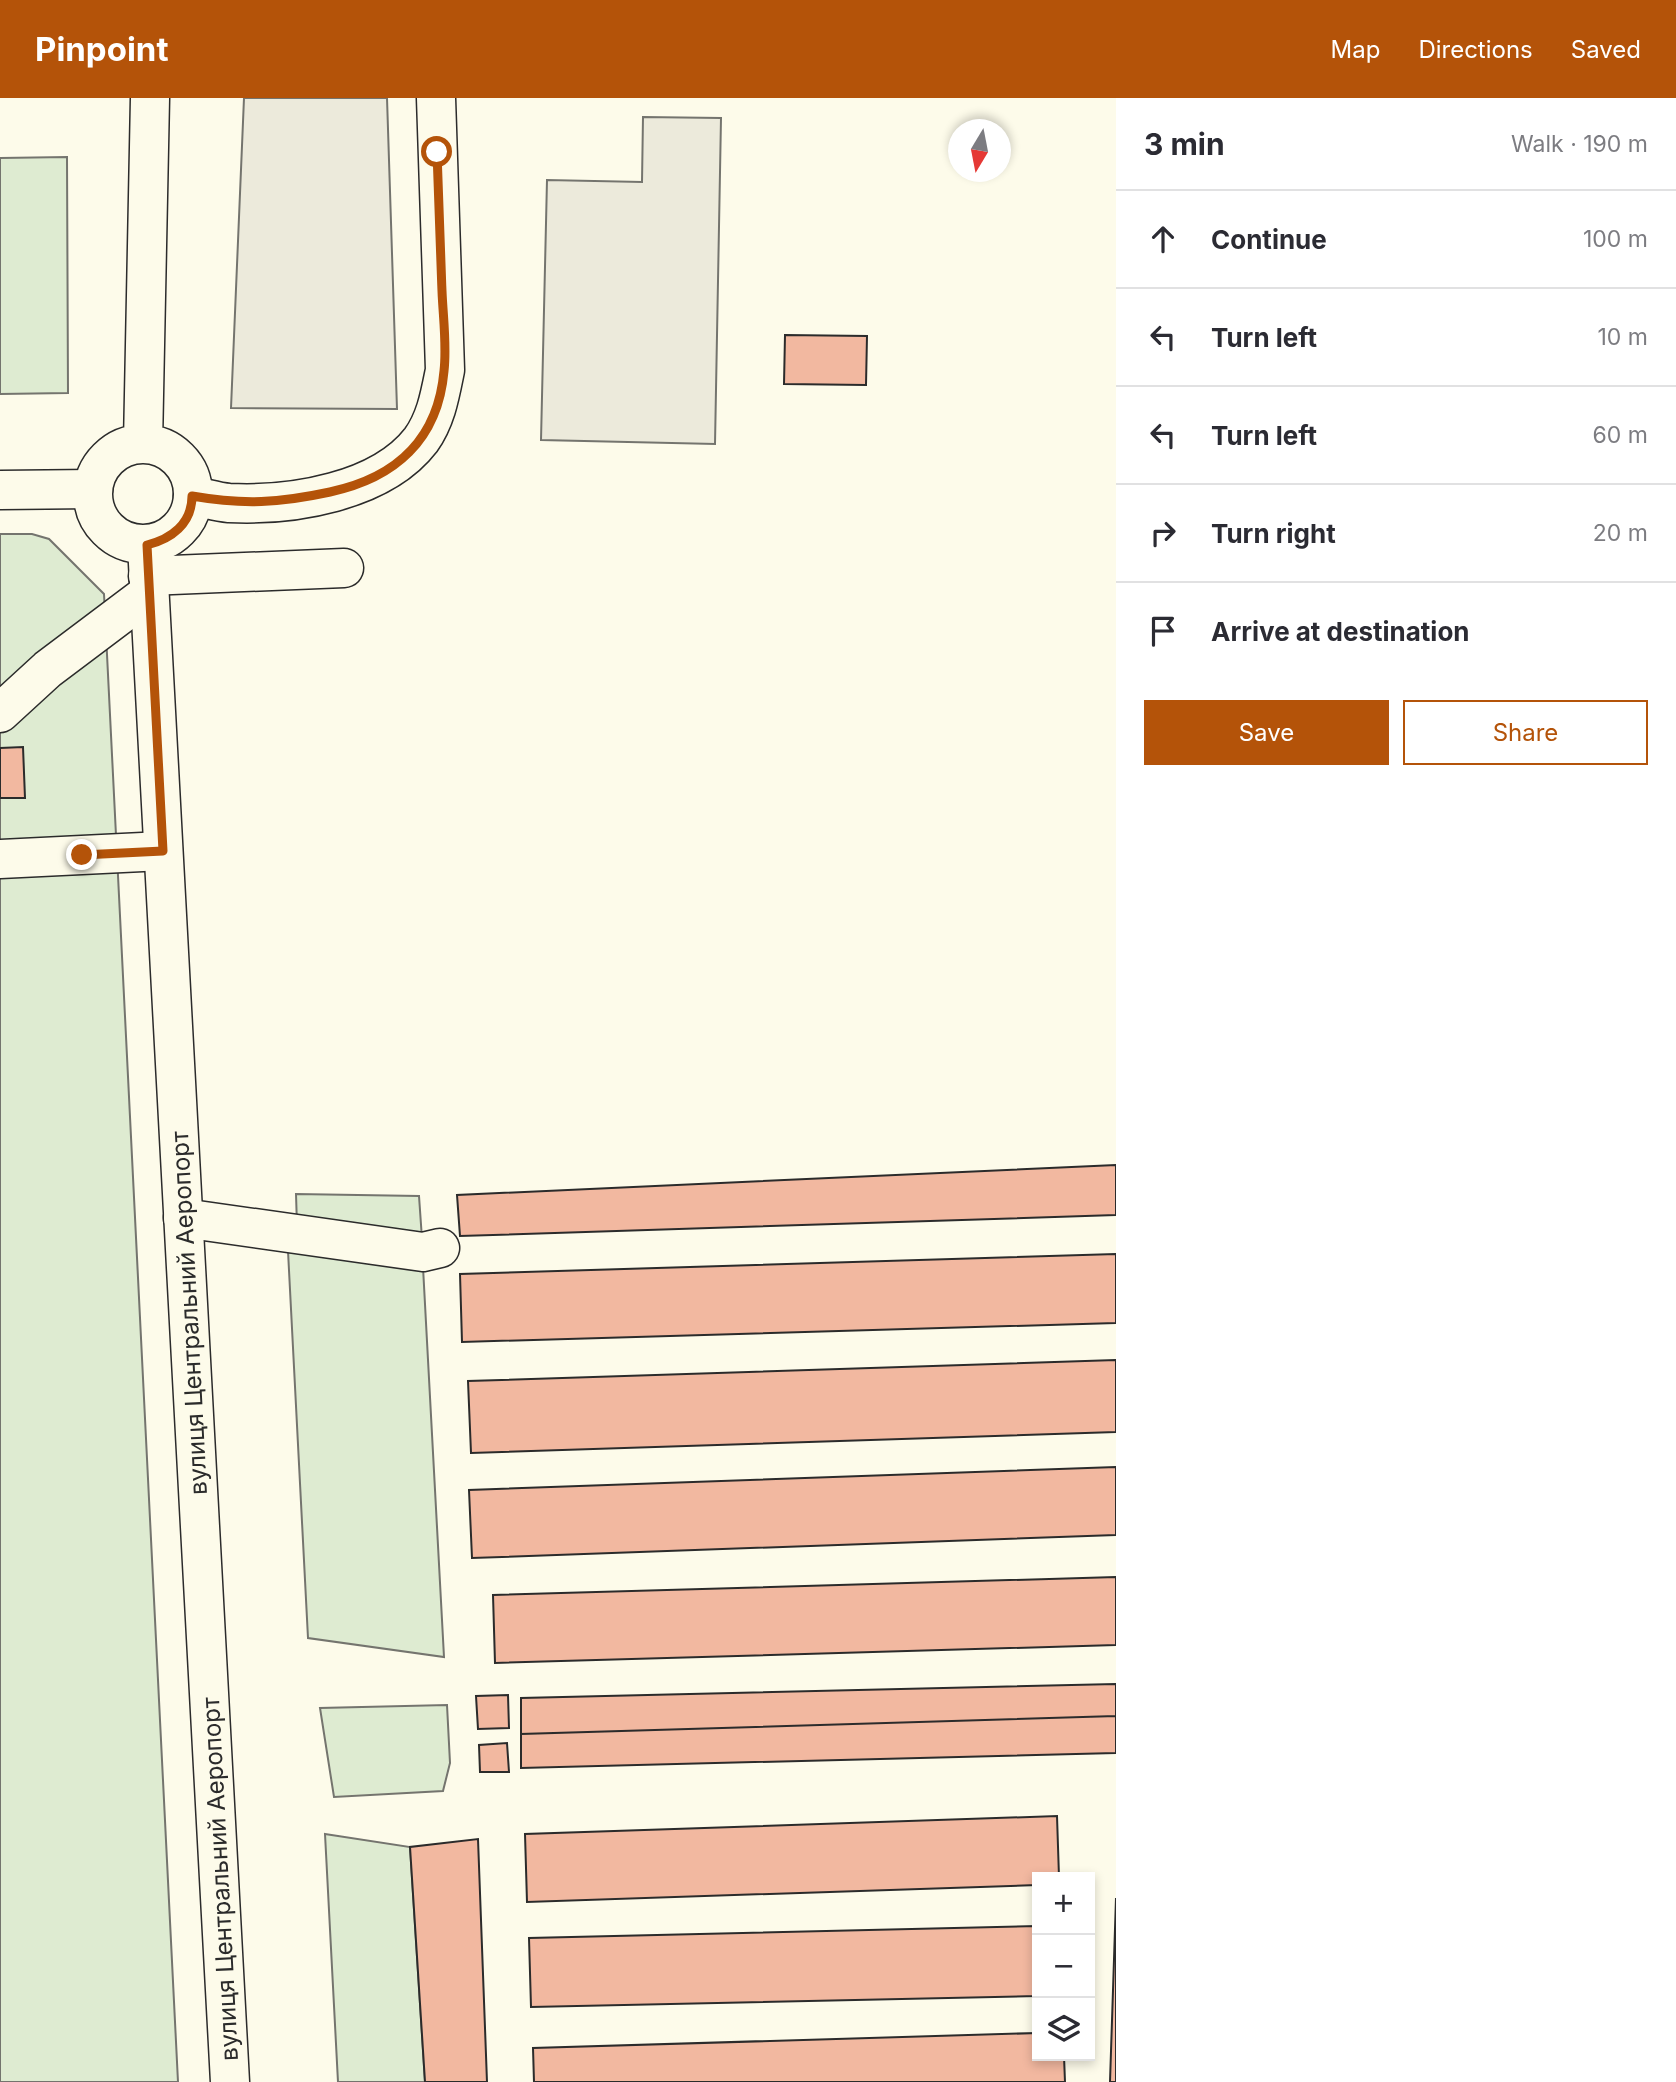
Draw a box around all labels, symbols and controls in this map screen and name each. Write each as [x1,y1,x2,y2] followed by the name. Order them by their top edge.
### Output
[35,29,168,69] text: Pinpoint
[1331,35,1380,64] text: Map
[1418,35,1533,64] text: Directions
[1571,35,1641,64] text: Saved
[948,119,1011,182] north arrow
[1144,126,1225,162] text: 3 min
[1511,130,1648,158] text: Walk · 190 m
[421,136,452,167] route start
[1144,220,1182,258] icon: ahead
[1211,224,1327,255] text: Continue
[1583,225,1648,253] text: 100 m
[1144,318,1182,356] icon: left
[1211,322,1317,353] text: Turn left
[1598,323,1648,351] text: 10 m
[1144,416,1182,454] icon: left
[1211,420,1317,451] text: Turn left
[1593,421,1648,449] text: 60 m
[1144,514,1182,552] icon: right
[1211,518,1336,549] text: Turn right
[1593,519,1648,547] text: 20 m
[1144,612,1182,650] icon: arrive
[1211,616,1470,647] text: Arrive at destination
[1144,700,1389,765] button: Save
[1403,700,1648,765] button: Share
[66,839,97,870] route end
[165,1130,213,1496] street label: вулиця Центральний Аеропорт
[196,1696,244,2062] street label: вулиця Центральний Аеропорт
[1032,1872,1095,2061] map controls
[1032,1872,1095,1935] button: +
[1032,1935,1095,1998] button: −
[1032,1998,1095,2061] button: layers

